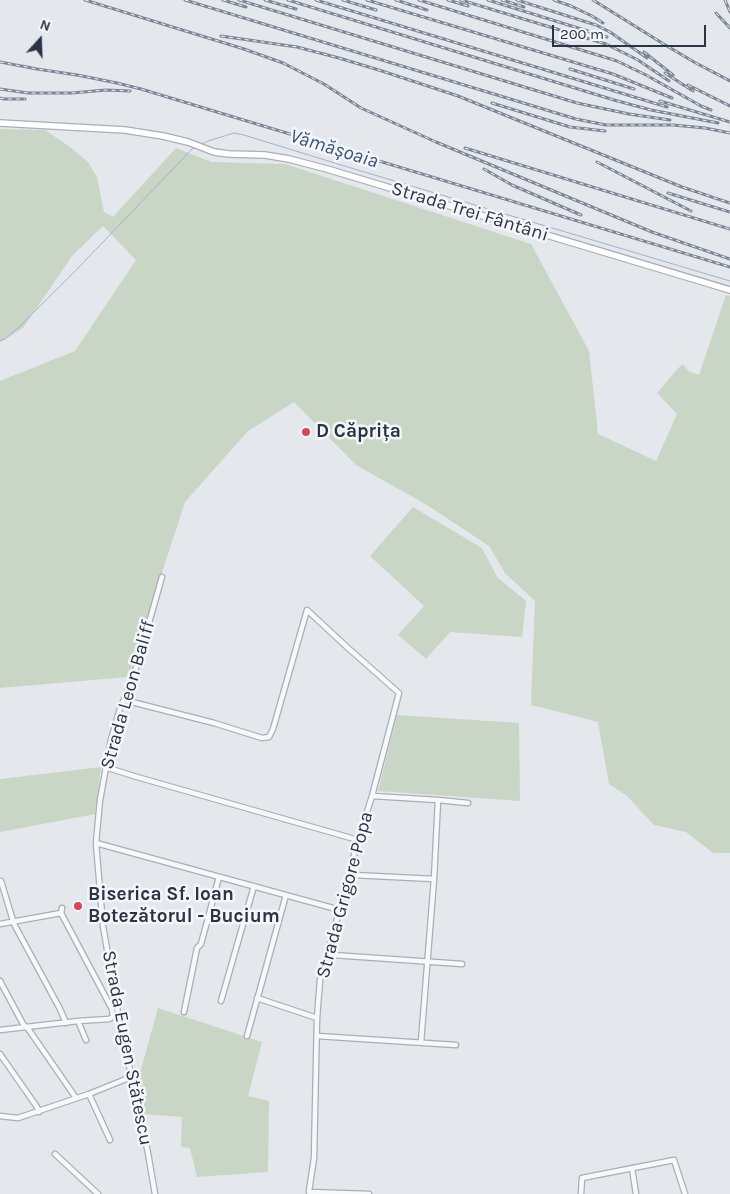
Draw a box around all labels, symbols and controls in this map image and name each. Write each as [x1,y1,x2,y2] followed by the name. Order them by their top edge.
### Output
[15,15,65,65] north arrow
[555,15,709,47] scale bar
[38,16,53,35] text: N
[560,25,604,43] text: 200 m
[287,124,381,174] water label: Vămășoaia
[389,177,551,247] street label: Strada Trei Fântâni
[316,421,401,443] place label: D Căprița
[300,426,312,438] marker: D Căprița
[96,618,160,772] street label: Strada Leon Baliff
[312,809,378,981] street label: Strada Grigore Popa
[88,884,280,928] place label: Biserica Sf. Ioan Botezătorul - Bucium
[72,900,84,912] marker: Biserica Sf. Ioan Botezătorul - Bucium
[97,949,157,1147] street label: Strada Eugen Stătescu

